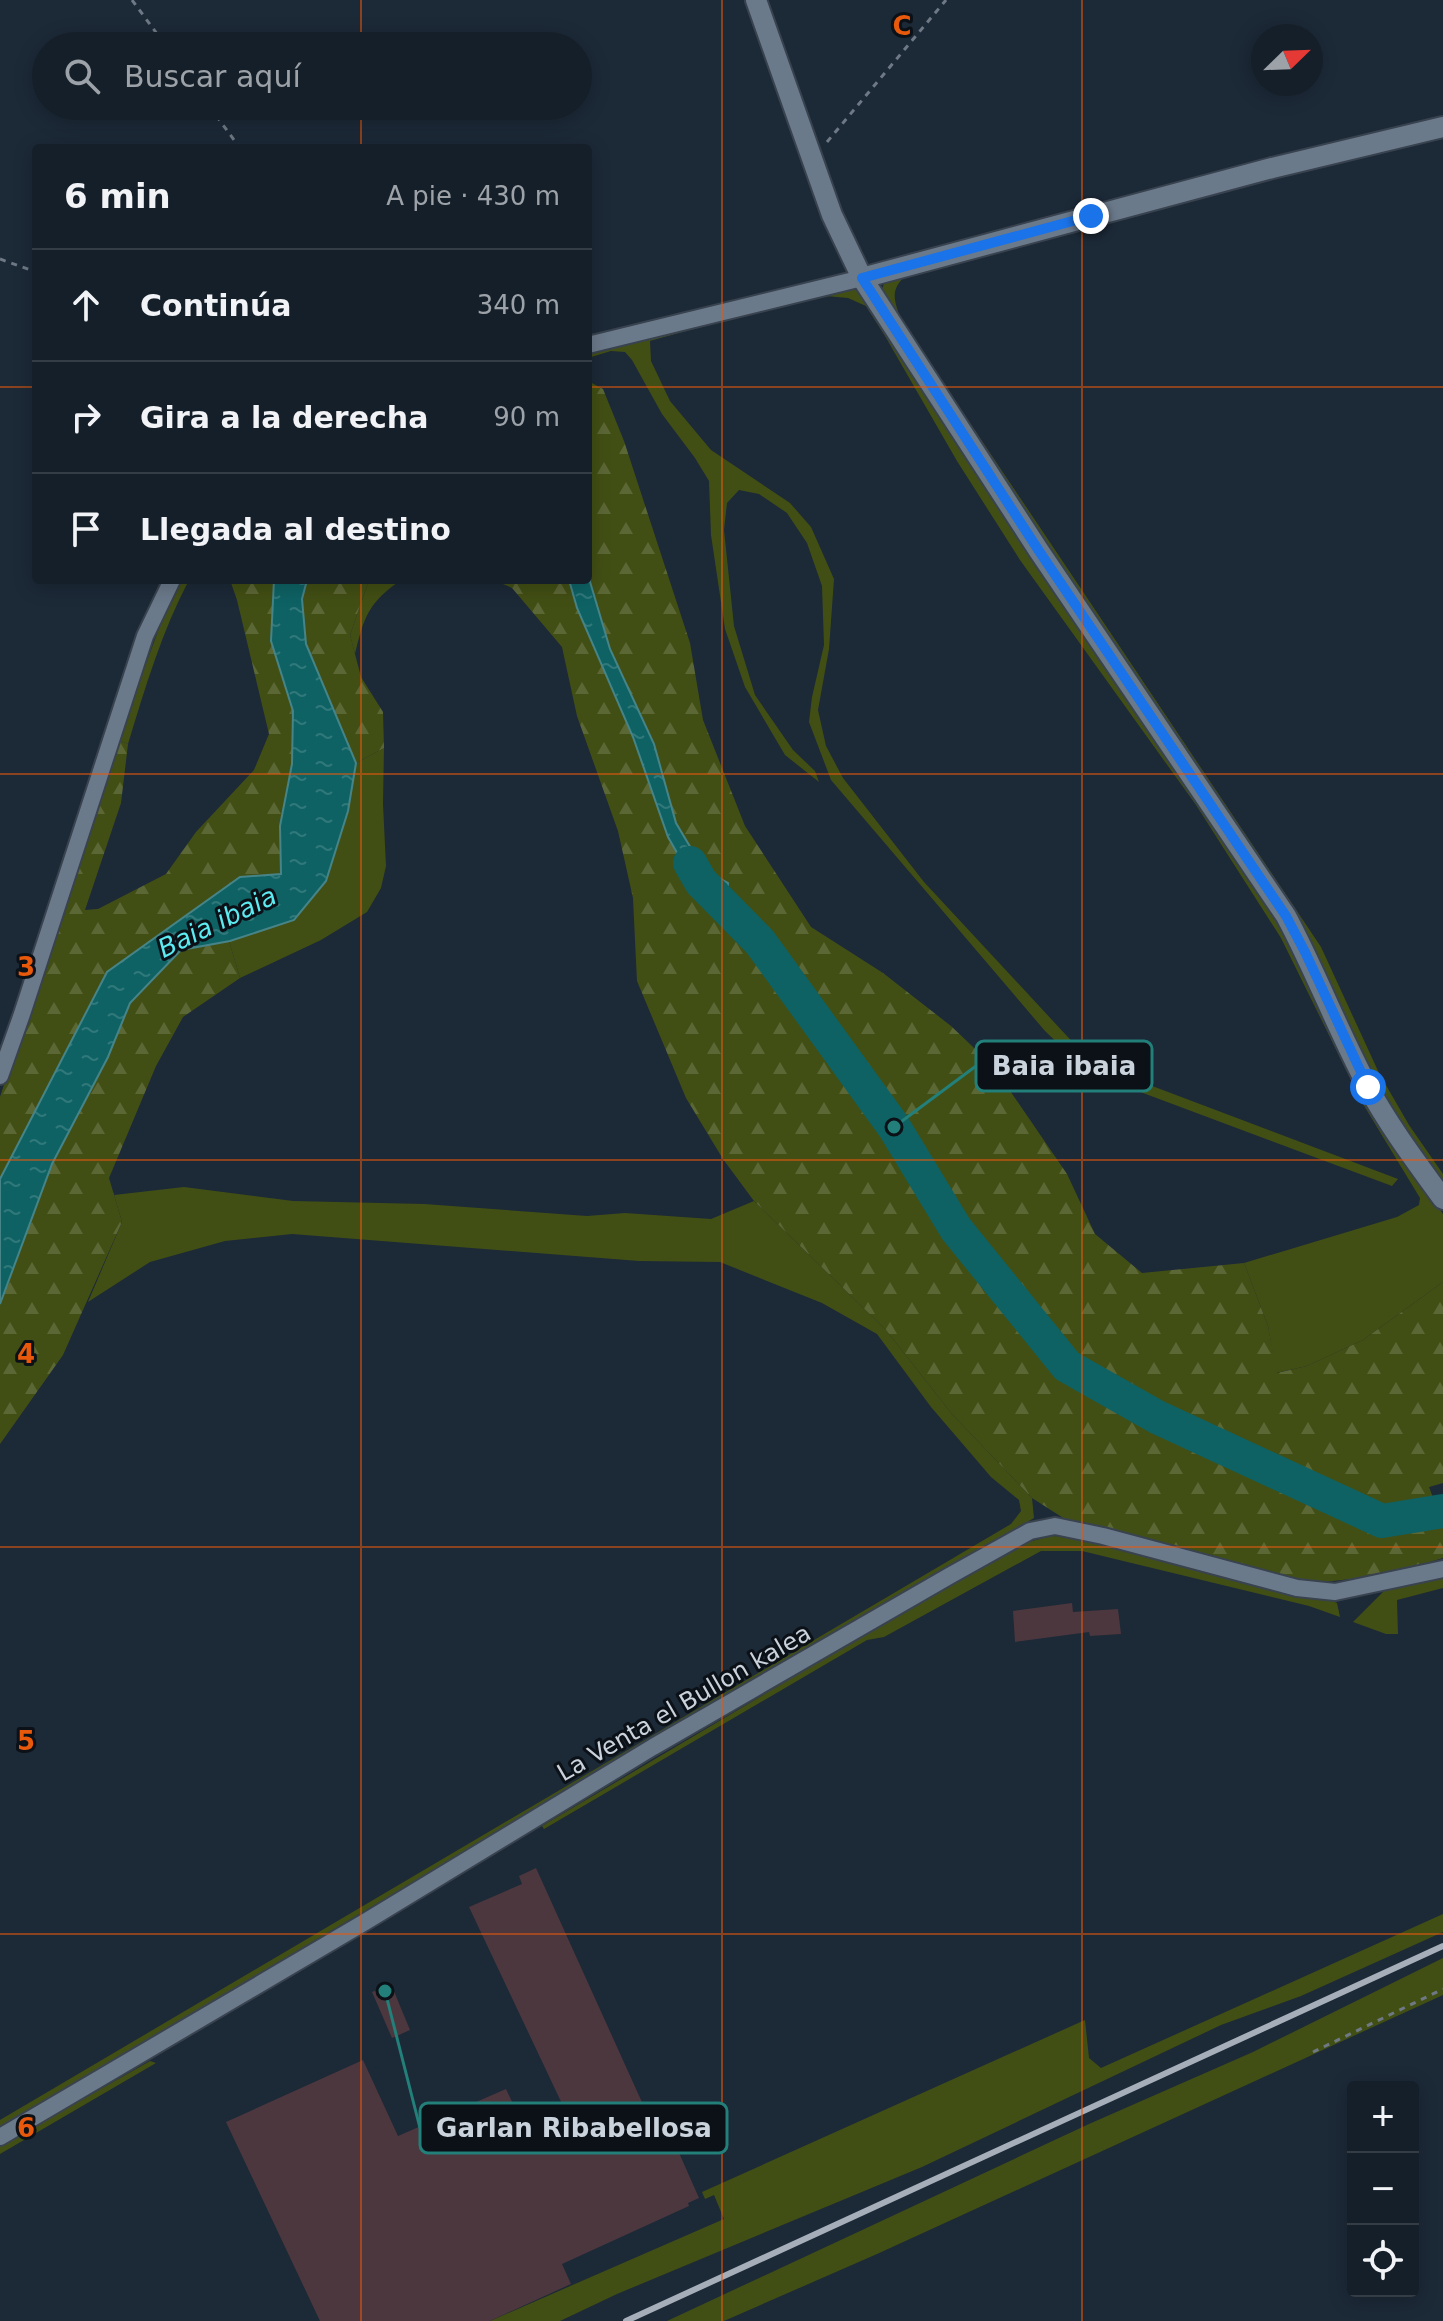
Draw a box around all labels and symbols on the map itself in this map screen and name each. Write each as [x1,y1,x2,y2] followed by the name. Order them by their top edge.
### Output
[892,11,912,41] text: C
[1251,24,1323,96] north arrow
[1073,198,1109,234] route end
[153,880,281,964] water label: Baia ibaia
[17,952,35,982] text: 3
[976,1041,1152,1091] callout: Baia ibaia
[992,1051,1136,1081] text: Baia ibaia
[1350,1069,1386,1105] route start
[17,1339,35,1369] text: 4
[552,1619,816,1787] street label: La Venta el Bullon kalea
[17,1726,35,1756] text: 5
[420,2103,727,2153] callout: Garlan Ribabellosa
[17,2113,35,2143] text: 6
[436,2113,712,2143] text: Garlan Ribabellosa

